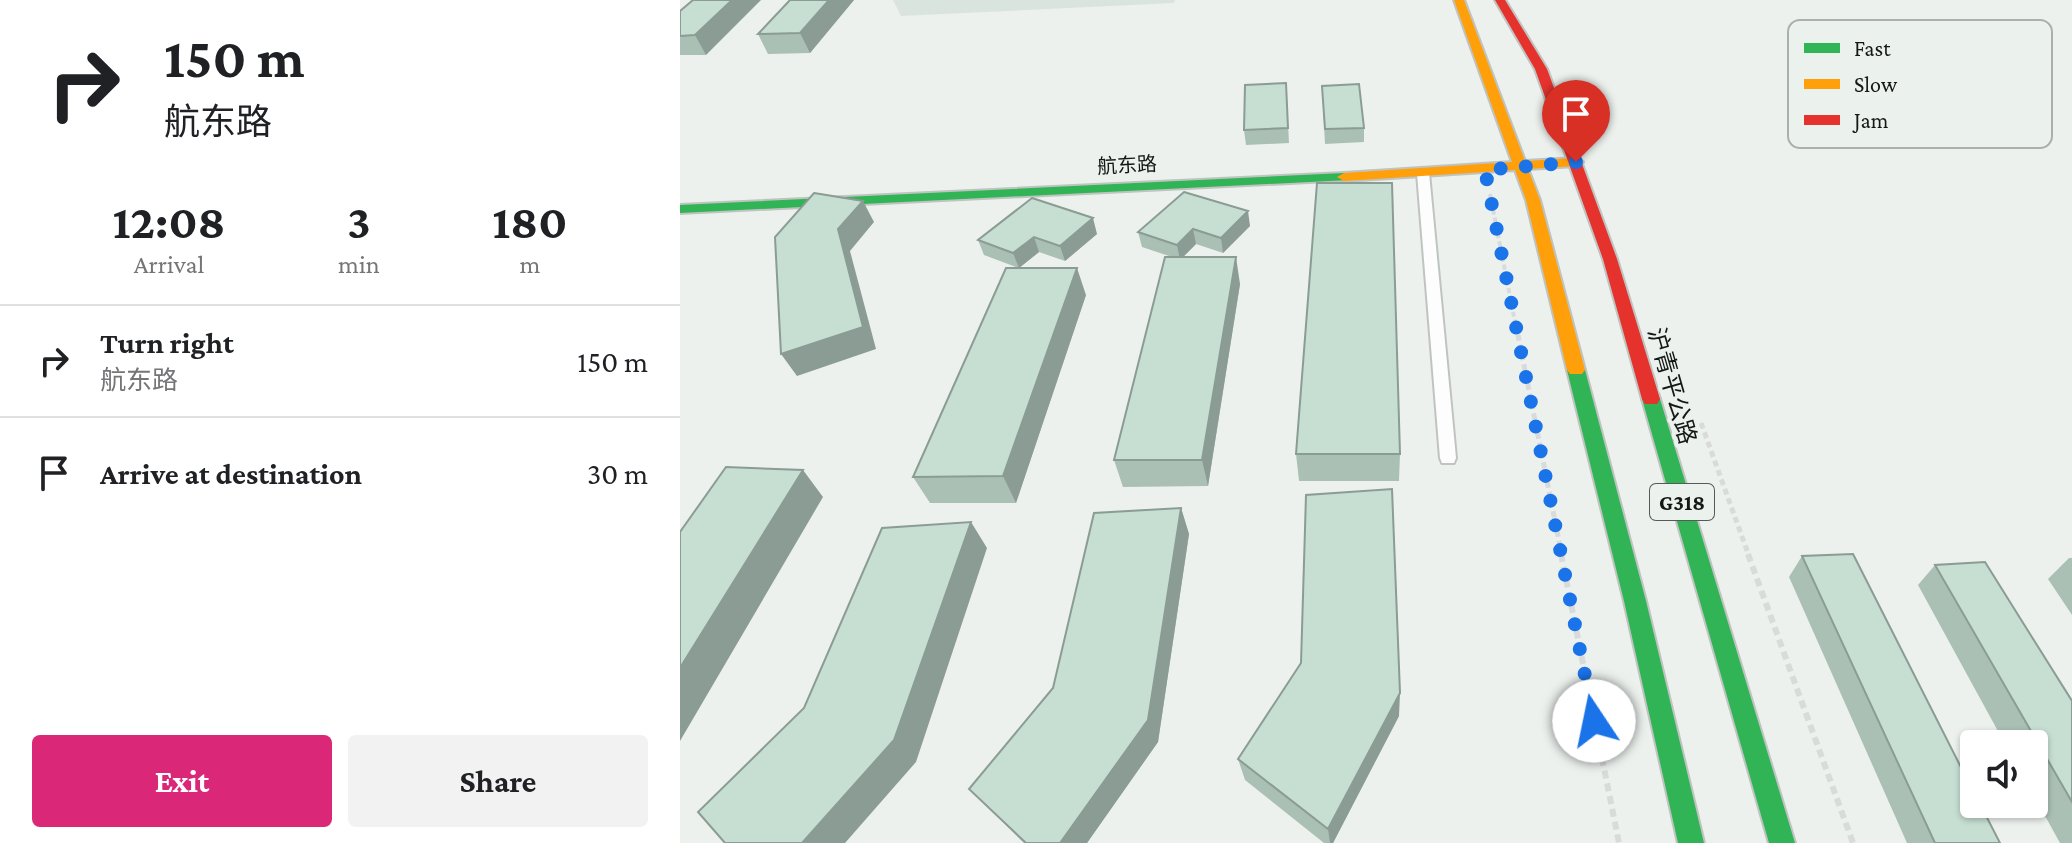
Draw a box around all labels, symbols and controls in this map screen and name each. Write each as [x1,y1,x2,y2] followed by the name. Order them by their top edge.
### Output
[1788,20,2052,148] legend
[164,27,305,89] text: 150 m
[32,32,136,136] icon: right
[1854,36,1891,61] text: Fast
[1854,72,1898,97] text: Slow
[1542,80,1610,162] pin
[1554,92,1598,136] icon: arrive
[164,102,272,142] text: 航东路
[1852,108,1889,133] text: Jam
[1096,152,1158,178] street label: 航东路
[113,195,225,248] text: 12:08
[347,195,371,248] text: 3
[492,195,567,248] text: 180
[134,250,204,279] text: Arrival
[338,250,380,279] text: min
[519,250,540,279] text: m
[1643,324,1702,447] street label: 沪青平公路
[100,326,234,359] text: Turn right
[32,339,76,383] icon: right
[577,345,648,378] text: 150 m
[100,366,178,395] text: 航东路
[32,451,76,495] icon: arrive
[100,457,362,490] text: Arrive at destination
[587,457,648,490] text: 30 m
[1650,484,1714,520] road number: G318
[1552,679,1636,763] position arrow
[1960,730,2048,818] map controls
[1960,730,2048,818] button: sound
[32,735,332,827] button: Exit
[348,735,648,827] button: Share

